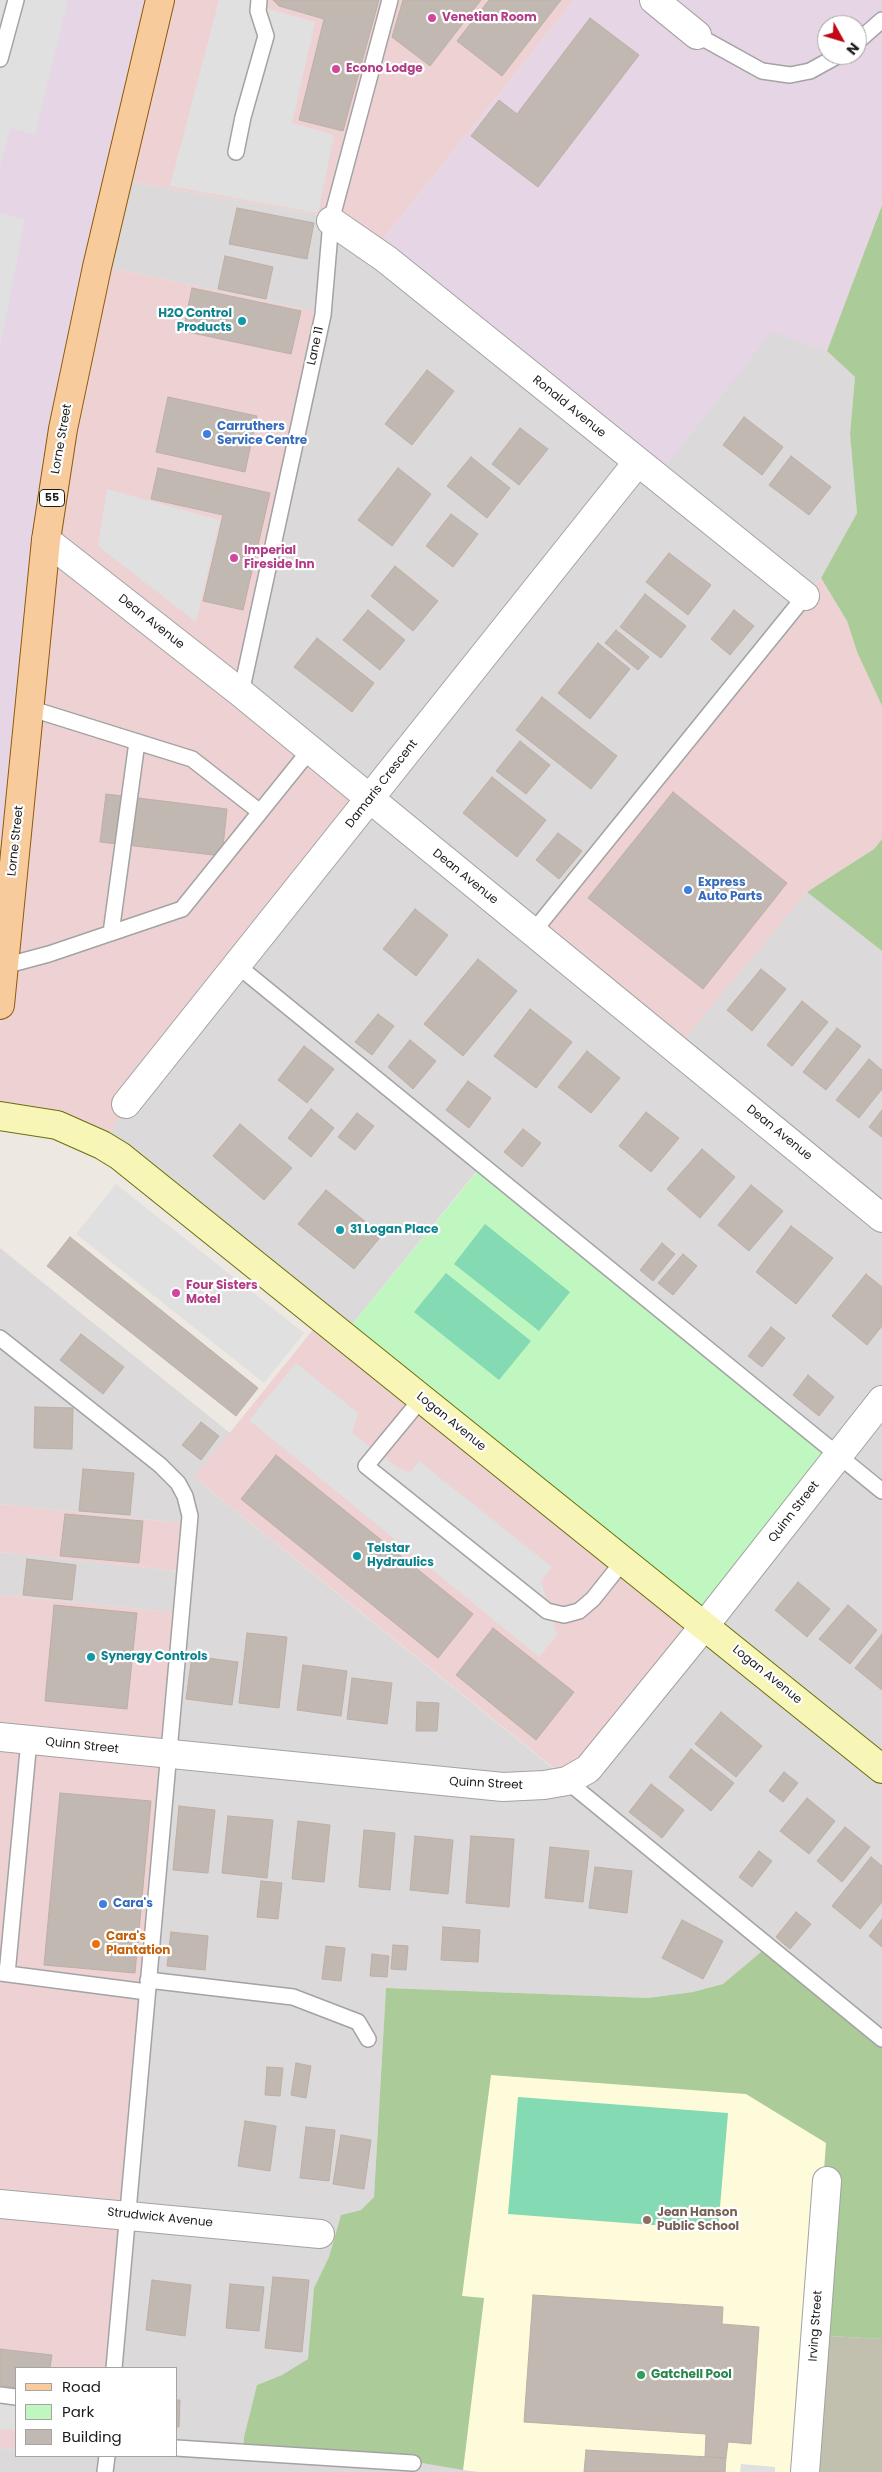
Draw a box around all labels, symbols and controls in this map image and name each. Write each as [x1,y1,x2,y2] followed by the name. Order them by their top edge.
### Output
[442,11,537,25] place label: Venetian Room
[426,12,438,24] marker: Venetian Room
[817,15,867,65] north arrow
[842,38,864,59] text: N
[346,62,423,76] place label: Econo Lodge
[330,63,342,75] marker: Econo Lodge
[158,307,232,335] place label: H2O Control Products
[236,315,248,327] marker: H2O Control Products
[305,325,327,367] street label: Lane 11
[529,373,609,441] street label: Ronald Avenue
[49,403,75,475] street label: Lorne Street
[217,420,307,448] place label: Carruthers Service Centre
[201,428,213,440] marker: Carruthers Service Centre
[40,489,64,506] road number: 55
[244,544,315,572] place label: Imperial Fireside Inn
[228,552,240,564] marker: Imperial Fireside Inn
[115,592,187,652] street label: Dean Avenue
[343,737,421,831] street label: Damaris Crescent
[5,805,27,877] street label: Lorne Street
[429,846,501,908] street label: Dean Avenue
[698,876,762,904] place label: Express Auto Parts
[682,884,694,896] marker: Express Auto Parts
[743,1102,815,1164] street label: Dean Avenue
[350,1223,438,1237] place label: 31 Logan Place
[334,1224,346,1236] marker: 31 Logan Place
[186,1279,258,1307] place label: Four Sisters Motel
[170,1287,182,1299] marker: Four Sisters Motel
[413,1390,489,1454] street label: Logan Avenue
[766,1478,822,1546] street label: Quinn Street
[367,1542,434,1570] place label: Telstar Hydraulics
[351,1550,363,1562] marker: Telstar Hydraulics
[729,1643,805,1707] street label: Logan Avenue
[101,1650,208,1664] place label: Synergy Controls
[85,1651,97,1663] marker: Synergy Controls
[45,1735,119,1757] street label: Quinn Street
[449,1775,523,1793] street label: Quinn Street
[113,1897,153,1911] place label: Cara's
[97,1898,109,1910] marker: Cara's
[106,1930,170,1958] place label: Cara's Plantation
[90,1938,102,1950] marker: Cara's Plantation
[106,2205,214,2231] street label: Strudwick Avenue
[657,2206,739,2234] place label: Jean Hanson Public School
[641,2214,653,2226] marker: Jean Hanson Public School
[806,2290,826,2362] street label: Irving Street
[15,2367,178,2457] legend
[651,2368,732,2382] place label: Gatchell Pool
[635,2369,647,2381] marker: Gatchell Pool
[62,2376,101,2397] text: Road
[62,2401,94,2422] text: Park
[62,2426,122,2447] text: Building

